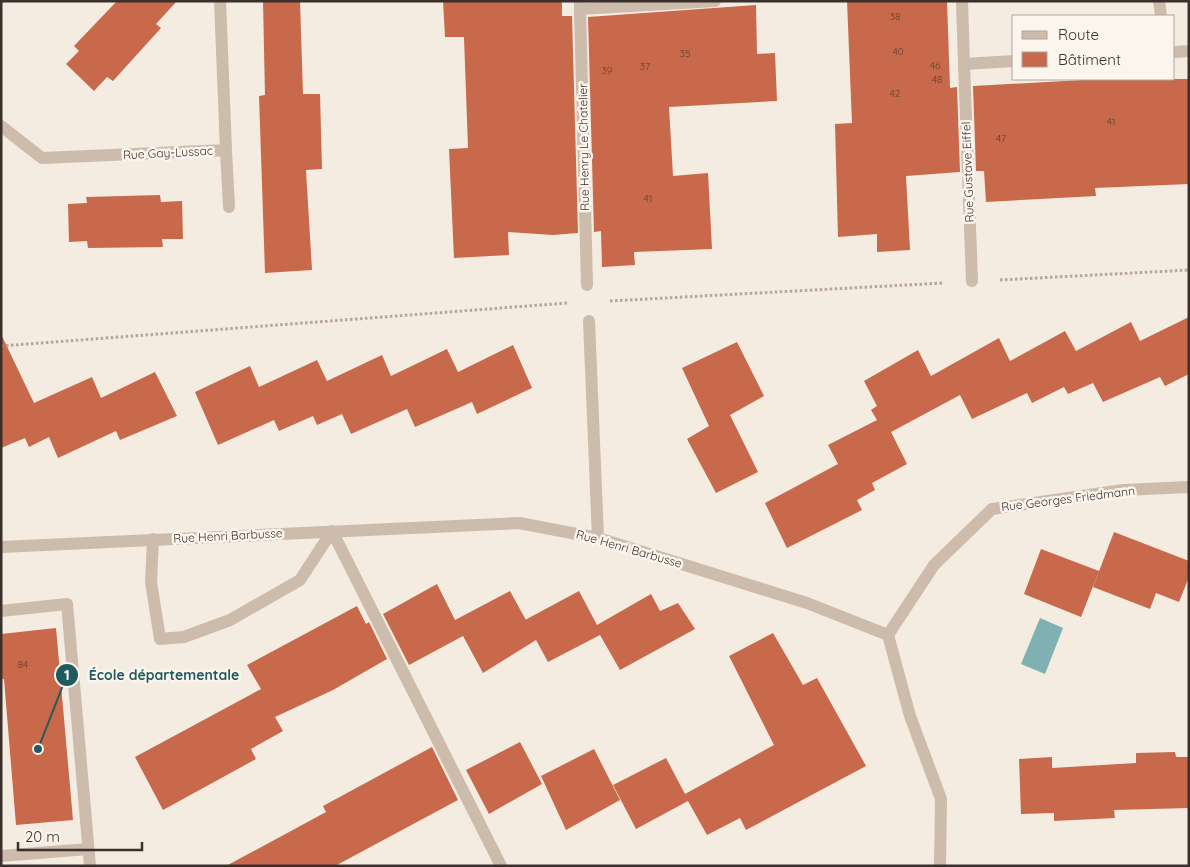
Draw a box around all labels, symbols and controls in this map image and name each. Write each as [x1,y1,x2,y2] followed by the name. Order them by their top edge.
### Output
[890,10,900,23] house number: 38
[1012,15,1175,80] legend
[1058,25,1099,44] text: Route
[892,45,904,58] house number: 40
[680,47,690,60] house number: 35
[1058,50,1121,69] text: Bâtiment
[930,59,941,72] house number: 46
[640,60,650,73] house number: 37
[602,64,613,77] house number: 39
[932,73,942,86] house number: 48
[575,83,592,211] street label: Rue Henry Le Chatelier
[890,87,901,100] house number: 42
[1107,115,1115,128] house number: 41
[958,121,977,223] street label: Rue Gustave Eiffel
[996,132,1006,145] house number: 47
[123,143,213,162] street label: Rue Gay-Lussac
[644,192,652,205] house number: 41
[1000,483,1136,514] street label: Rue Georges Friedmann
[173,525,283,546] street label: Rue Henri Barbusse
[574,526,684,571] street label: Rue Henri Barbusse
[18,658,28,671] house number: 84
[54,661,250,690] callout: École départementale
[64,665,70,684] text: 1
[89,666,239,684] text: École départementale
[18,820,141,852] scale bar
[25,827,60,846] text: 20 m

